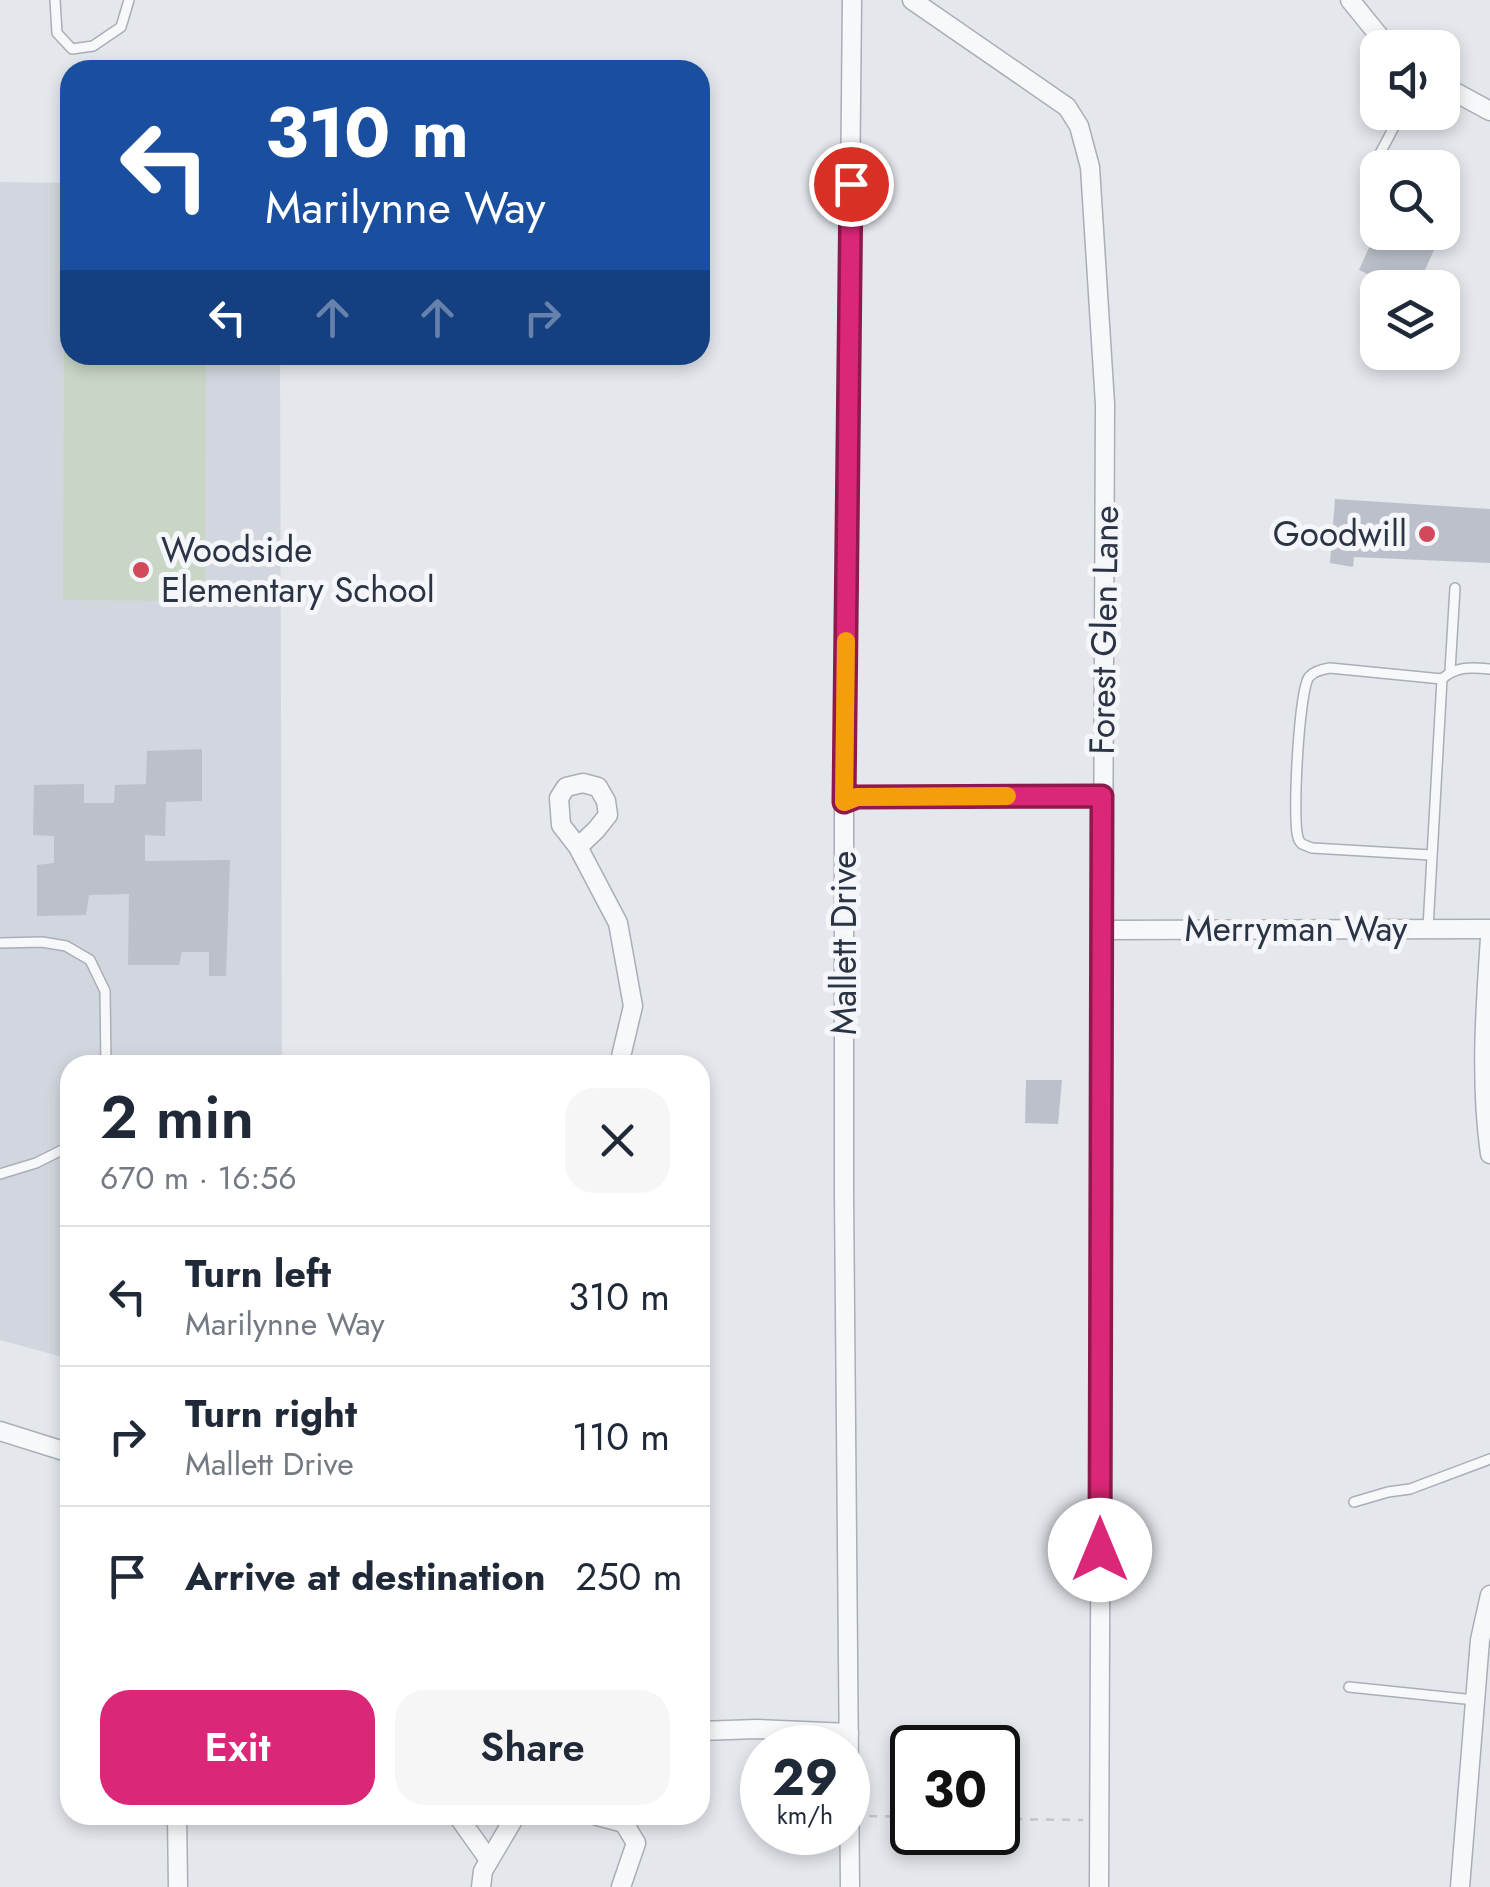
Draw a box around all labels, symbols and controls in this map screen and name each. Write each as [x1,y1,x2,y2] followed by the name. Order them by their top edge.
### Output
[1360,30,1460,370] map controls
[1360,30,1460,130] button: sound
[265,82,469,183] text: 310 m
[100,100,230,230] icon: left
[809,142,894,227] pin
[1360,150,1460,250] button: search
[824,157,879,212] icon: arrive
[265,175,546,240] text: Marilynne Way
[1360,270,1460,370] button: layers
[200,290,255,345] icon: left
[305,290,360,345] icon: ahead
[410,290,465,345] icon: ahead
[515,290,570,345] icon: right
[1077,505,1131,755] street label: Forest Glen Lane
[1273,509,1407,559] place label: Goodwill
[1416,523,1438,545] marker: Goodwill
[161,525,435,615] place label: Woodside Elementary School
[130,559,152,581] marker: Woodside Elementary School
[819,851,869,1035] street label: Mallett Drive
[1184,904,1408,954] street label: Merryman Way
[100,1074,254,1161] text: 2 min
[565,1088,670,1193] button: close
[100,1155,297,1201] text: 670 m · 16:56
[185,1246,331,1301] text: Turn left
[100,1269,155,1324] icon: left
[568,1269,670,1324] text: 310 m
[185,1301,385,1347] text: Marilynne Way
[185,1386,357,1441] text: Turn right
[100,1409,155,1464] icon: right
[572,1409,670,1464] text: 110 m
[185,1441,354,1487] text: Mallett Drive
[1048,1498,1152,1602] position arrow
[100,1549,155,1604] icon: arrive
[185,1549,546,1604] text: Arrive at destination
[576,1549,682,1604] text: 250 m
[100,1690,375,1805] button: Exit
[395,1690,670,1805] button: Share
[890,1725,1020,1855] speed limit sign: 30
[772,1741,838,1814] text: 29
[777,1797,833,1833] text: km/h

